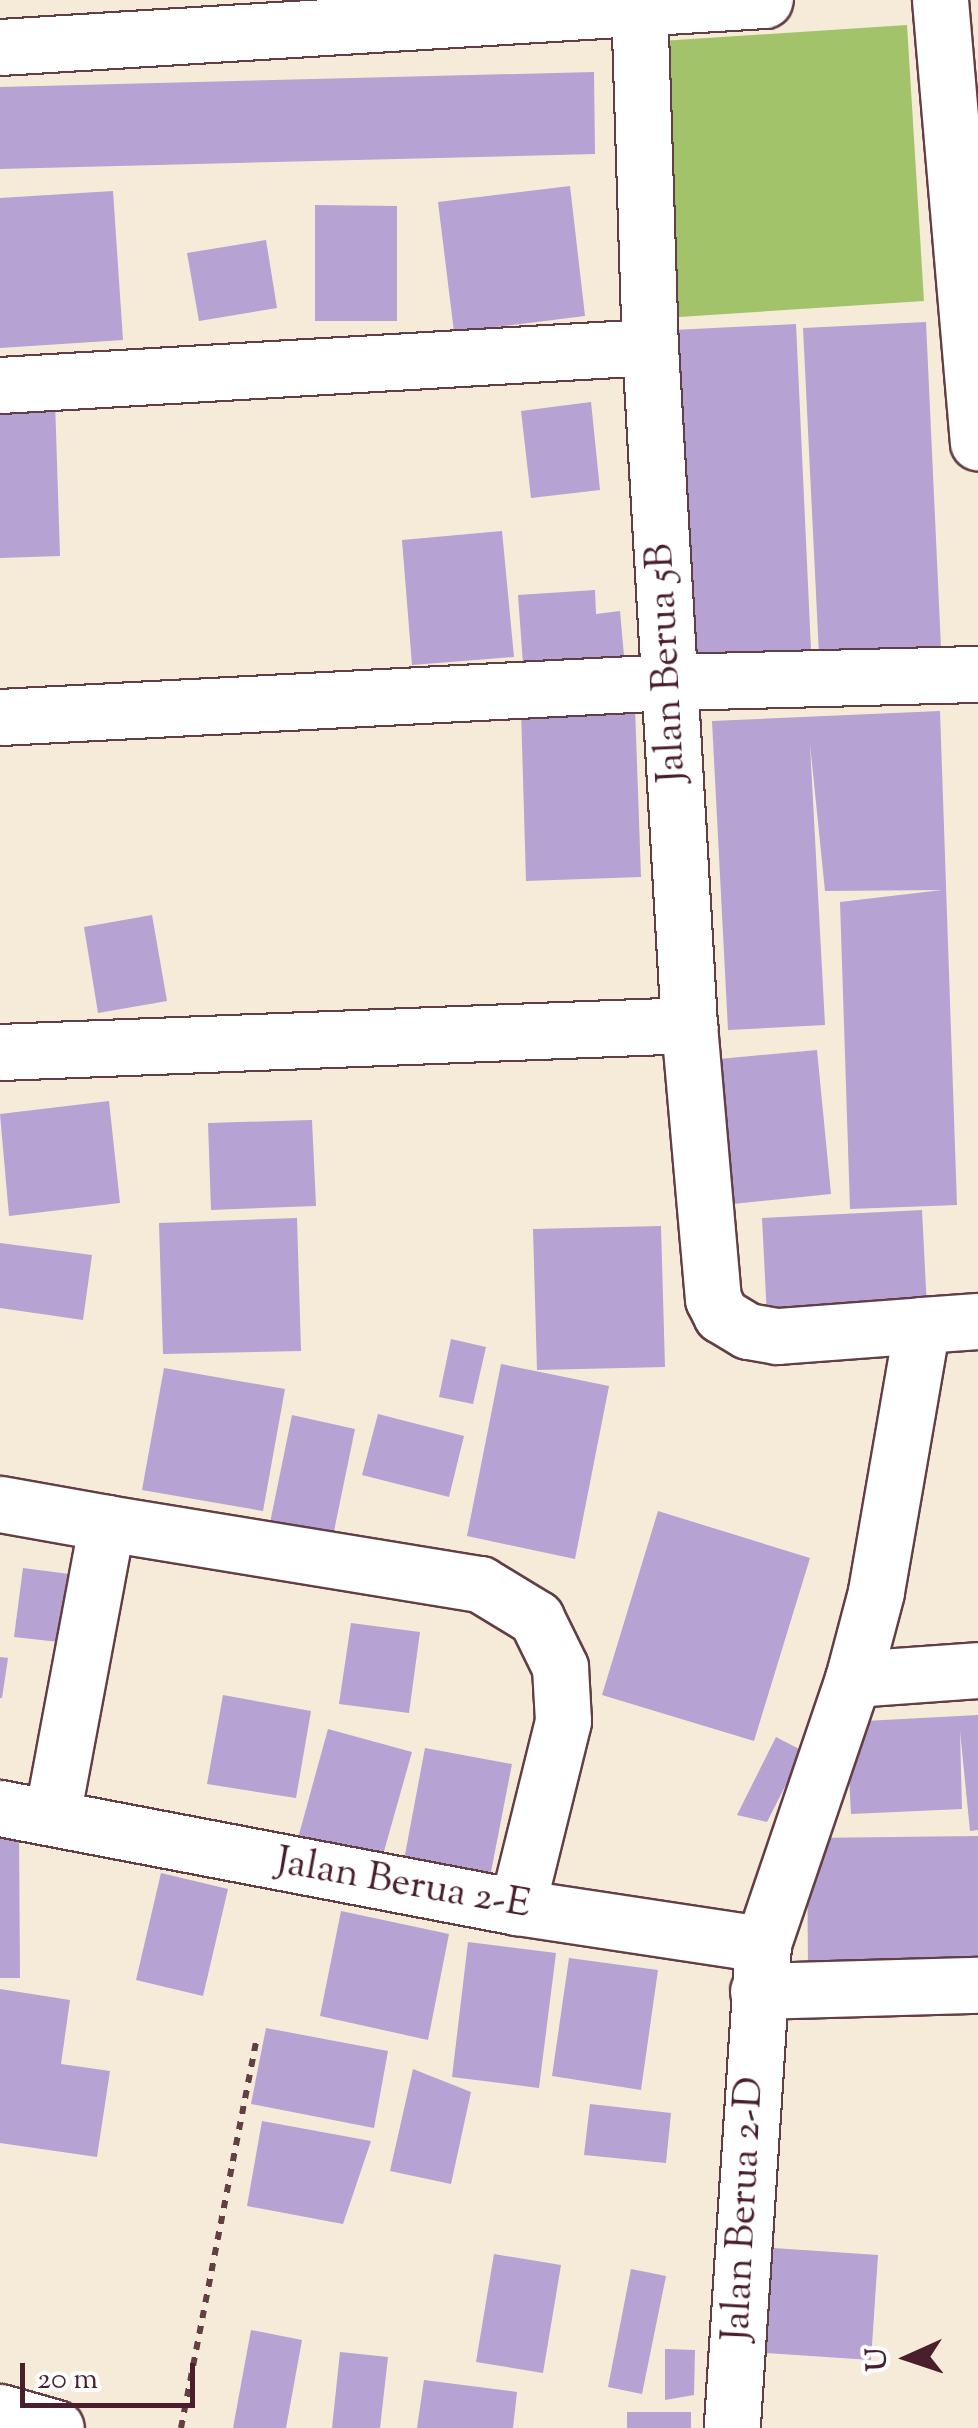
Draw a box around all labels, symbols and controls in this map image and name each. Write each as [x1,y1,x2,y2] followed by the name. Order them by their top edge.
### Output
[638,542,698,784] street label: Jalan Berua 5B
[272,1839,534,1931] street label: Jalan Berua 2-E
[714,2076,776,2342] street label: Jalan Berua 2-D
[858,2308,958,2408] north arrow
[25,2343,200,2405] scale bar
[857,2347,899,2372] text: U
[37,2359,98,2402] text: 20 m

